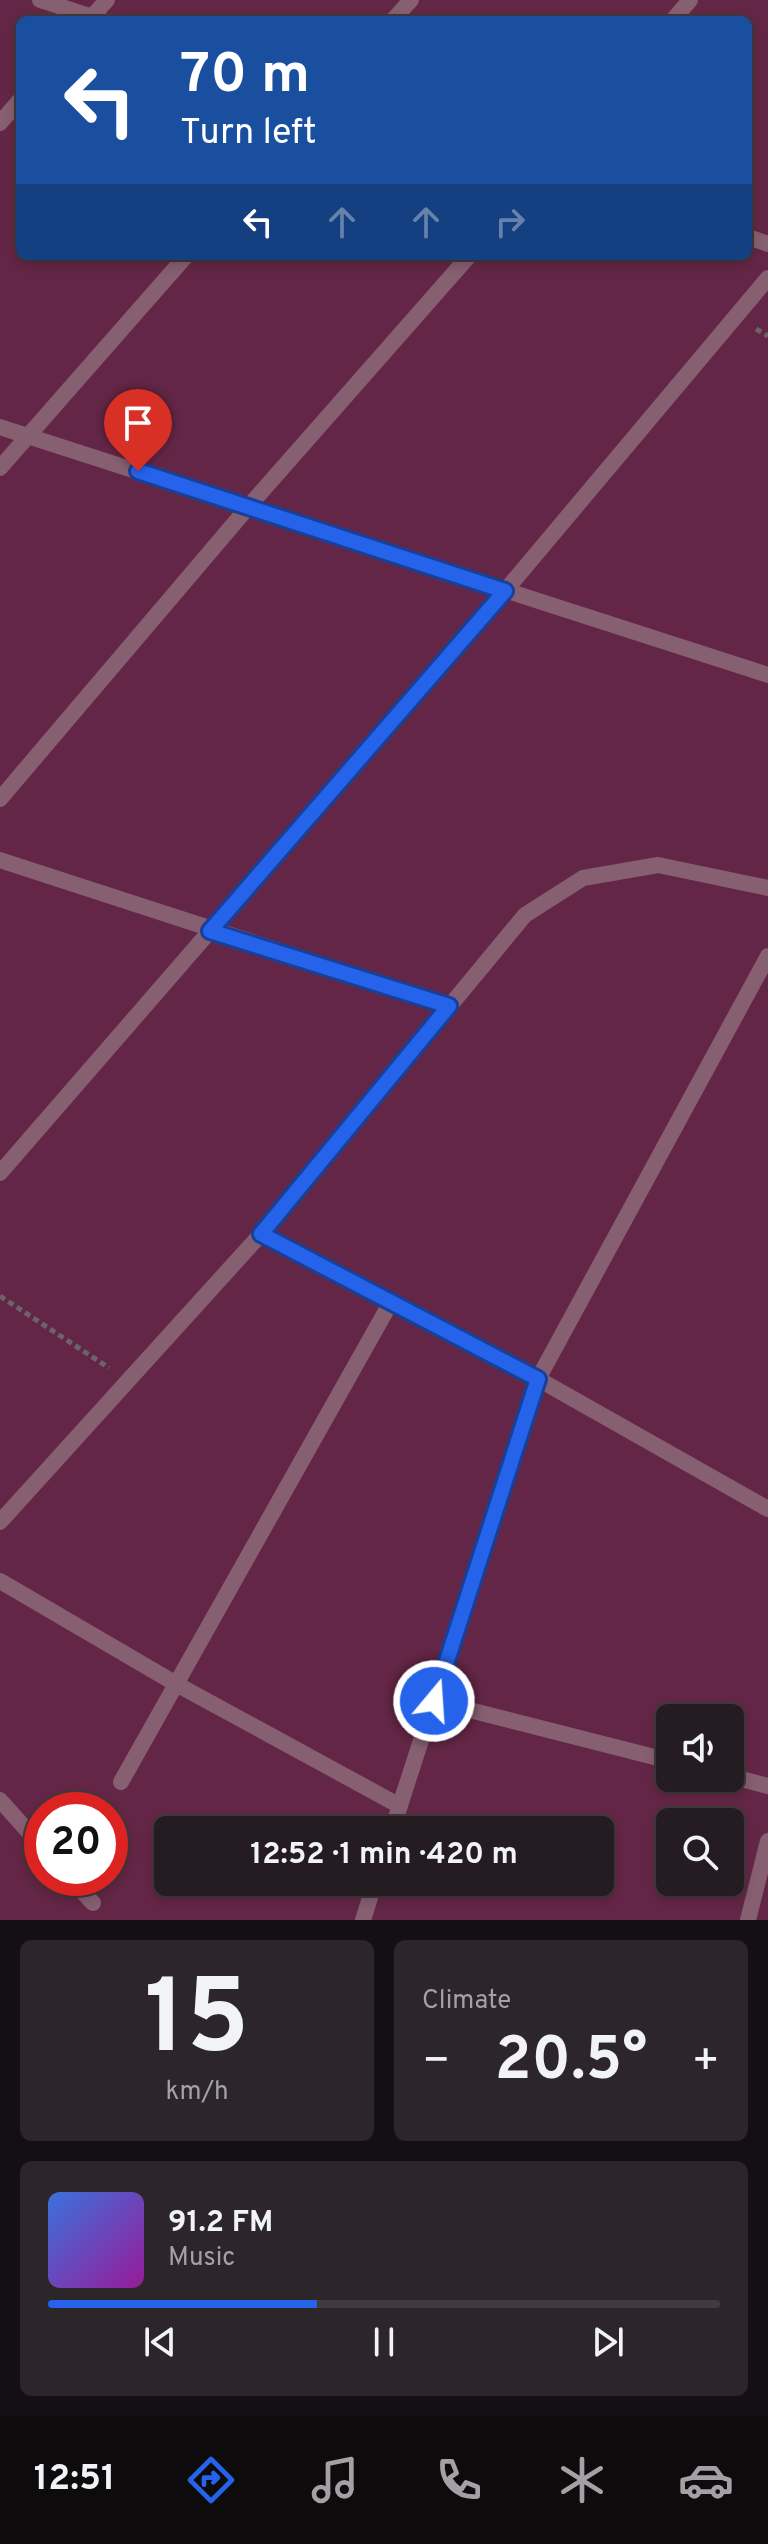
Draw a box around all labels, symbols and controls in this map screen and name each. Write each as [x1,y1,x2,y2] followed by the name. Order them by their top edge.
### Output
[180,42,310,112] text: 70 m
[48,48,152,152] icon: left
[180,111,317,157] text: Turn left
[236,200,280,244] icon: left
[320,200,364,244] icon: ahead
[404,200,448,244] icon: ahead
[488,200,532,244] icon: right
[104,389,172,471] pin
[116,401,160,445] icon: arrive
[392,1659,476,1743] position arrow
[656,1704,744,1896] map controls
[656,1704,744,1792] button: sound
[24,1792,128,1896] speed limit sign: 20
[656,1808,744,1896] button: search
[250,1837,518,1874] text: 12:52 · 1 min · 420 m
[144,1958,250,2090] text: 15
[422,1985,511,2018] text: Climate
[495,2025,647,2101] text: 20.5°
[422,2035,450,2091] text: −
[692,2035,720,2091] text: +
[165,2076,229,2109] text: km/h
[168,2205,273,2242] text: 91.2 FM
[168,2242,235,2275] text: Music
[138,2320,182,2364] icon: previous
[362,2320,406,2364] icon: pause
[586,2320,630,2364] icon: next
[183,2452,239,2508] icon: directions
[307,2452,363,2508] icon: music
[431,2452,487,2508] icon: phone
[554,2452,610,2508] icon: climate
[678,2452,734,2508] icon: car
[34,2457,115,2503] text: 12:51

